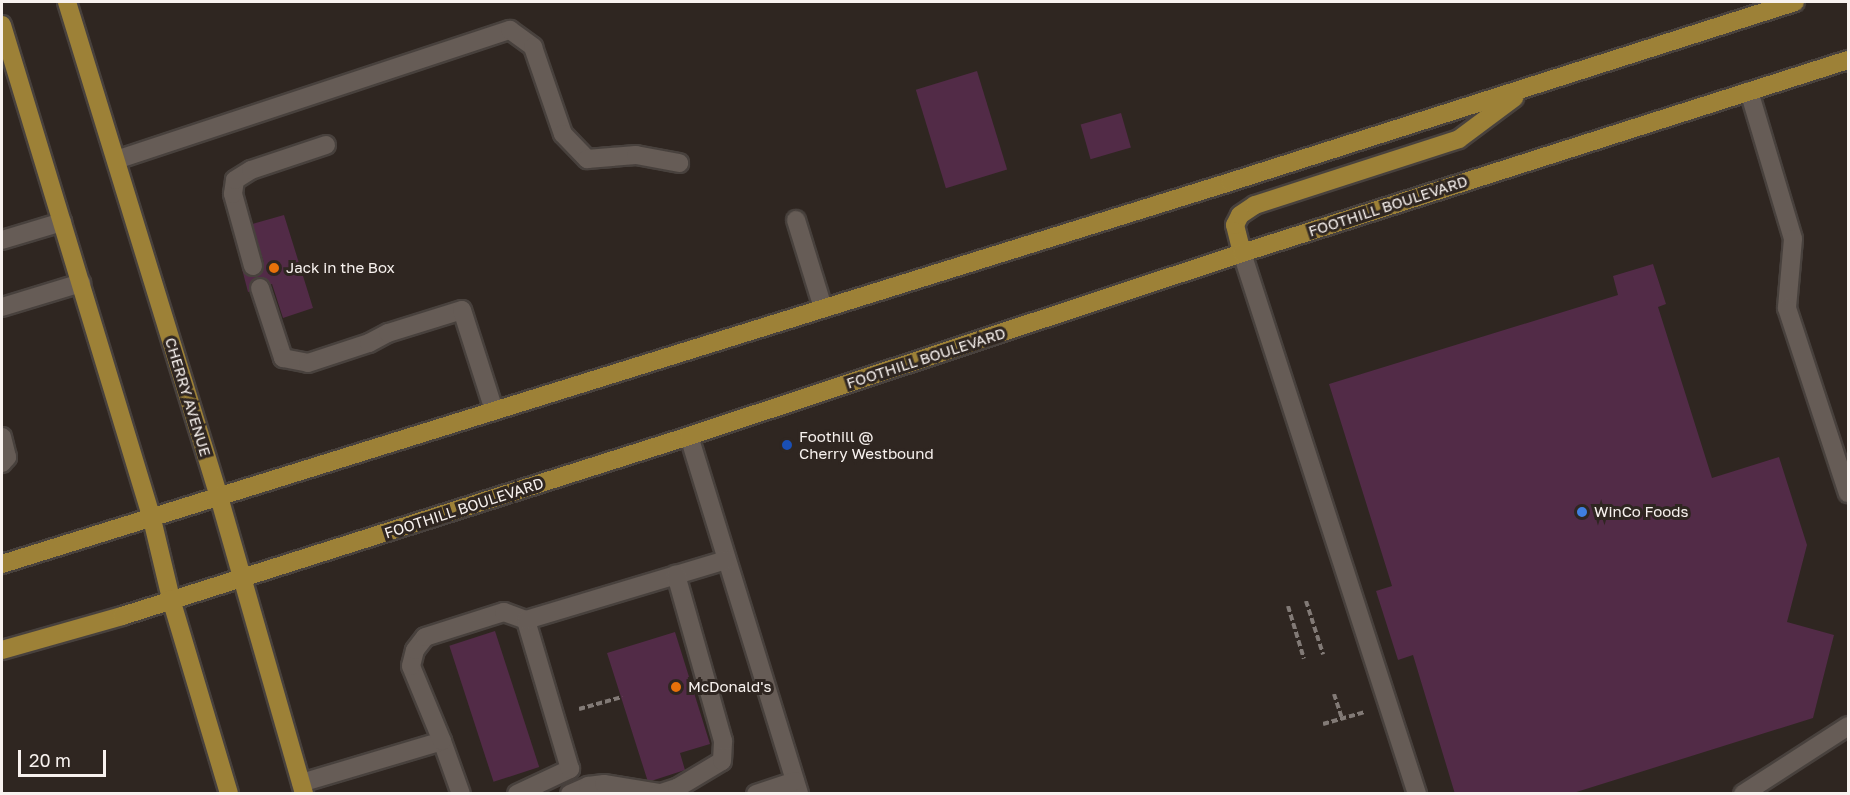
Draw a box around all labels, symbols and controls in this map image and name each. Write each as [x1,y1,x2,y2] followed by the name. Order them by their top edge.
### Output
[1306,172,1470,240] street label: FOOTHILL BOULEVARD
[286,259,395,277] place label: Jack in the Box
[267,261,281,275] marker: Jack in the Box
[844,324,1008,392] street label: FOOTHILL BOULEVARD
[161,335,215,459] street label: CHERRY AVENUE
[799,427,934,462] place label: Foothill @ Cherry Westbound
[780,438,794,452] marker: Foothill @ Cherry Westbound
[382,474,546,542] street label: FOOTHILL BOULEVARD
[1594,503,1689,521] place label: WinCo Foods
[1575,505,1589,519] marker: WinCo Foods
[688,678,771,696] place label: McDonald's
[669,680,683,694] marker: McDonald's
[21,738,110,776] scale bar
[29,749,71,771] text: 20 m

